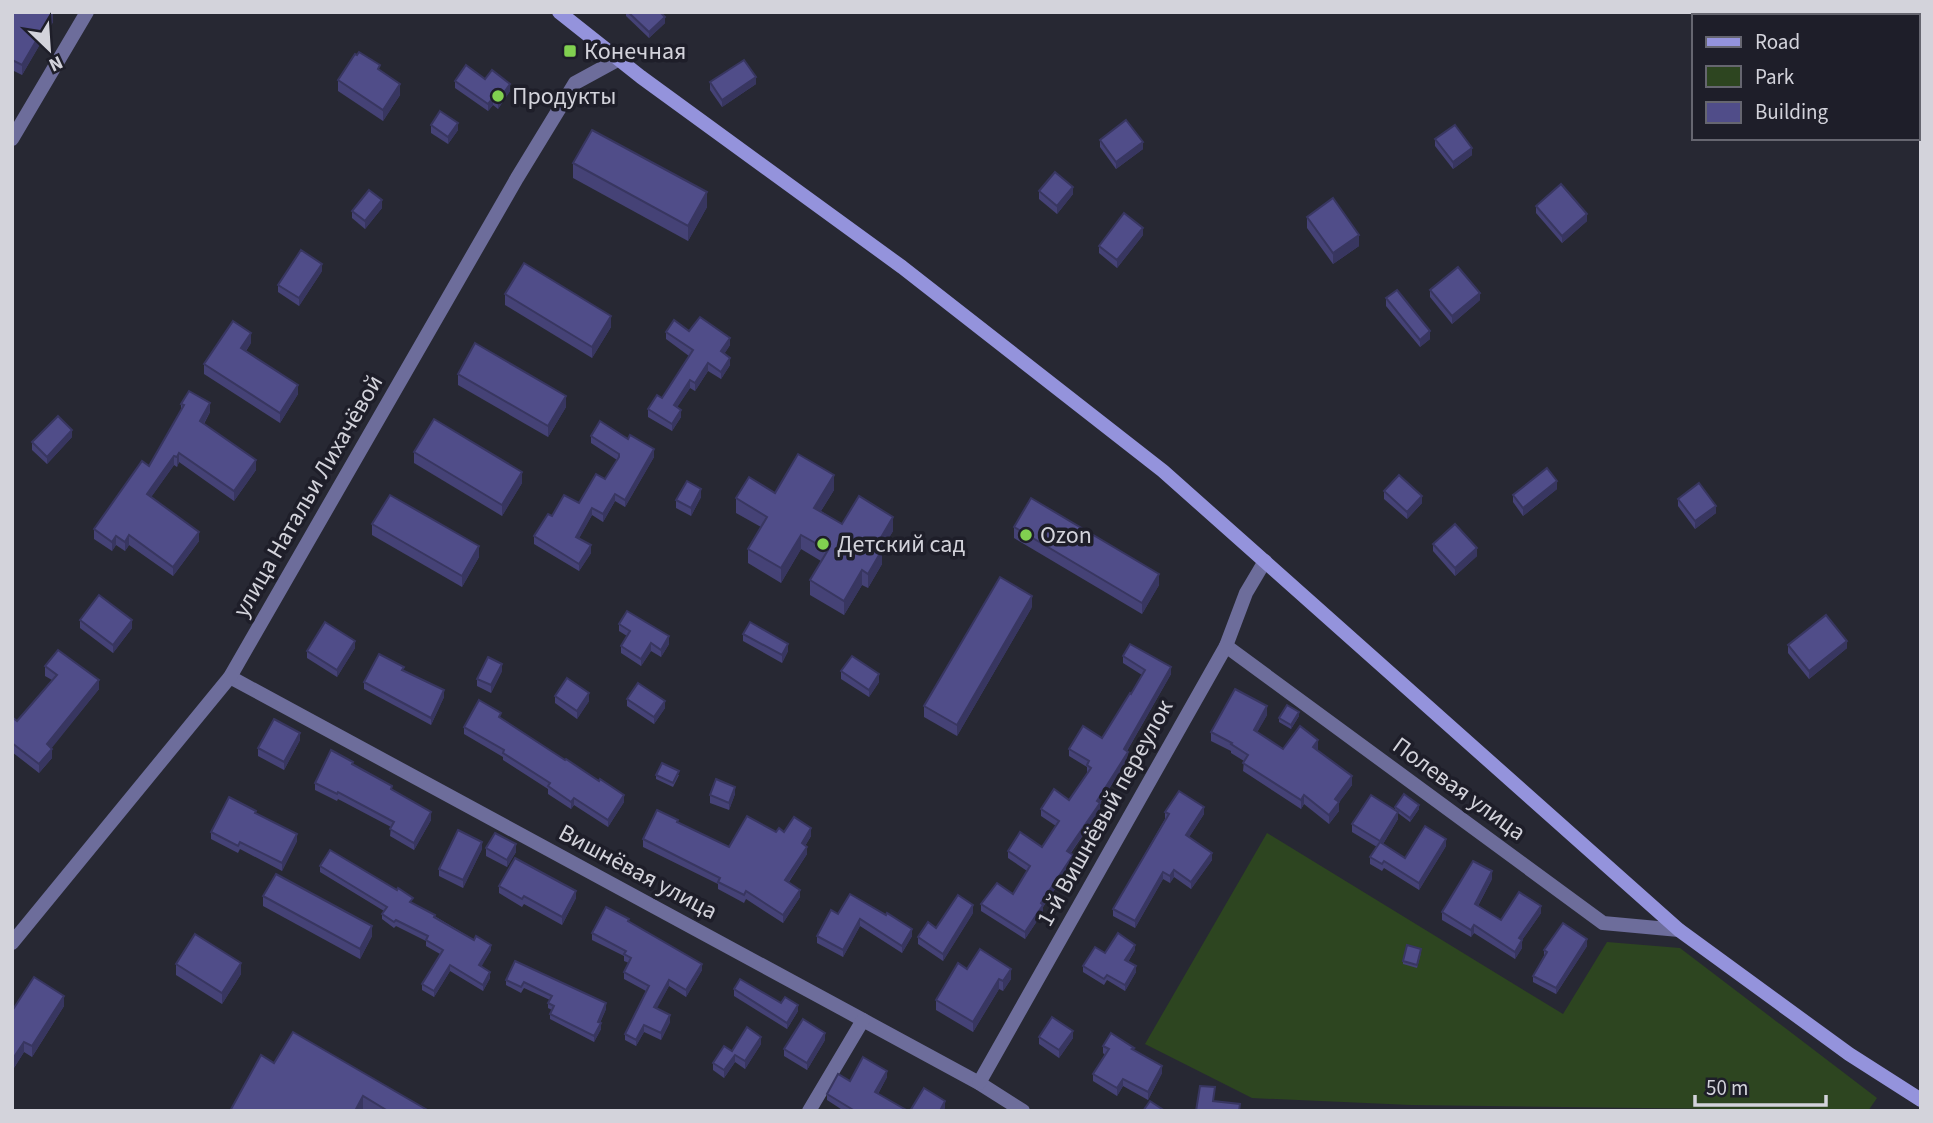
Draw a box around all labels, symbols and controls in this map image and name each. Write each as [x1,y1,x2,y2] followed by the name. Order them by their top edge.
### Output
[14,14,84,84] north arrow
[1692,14,1919,140] legend
[1755,27,1800,57] text: Road
[584,34,686,69] place label: Конечная
[562,43,578,59] marker: Конечная
[44,48,67,78] text: N
[1755,62,1795,92] text: Park
[512,79,616,114] place label: Продукты
[490,88,506,104] marker: Продукты
[1755,97,1829,127] text: Building
[224,368,392,624] street label: улица Натальи Лихачёвой
[1040,518,1092,553] place label: Ozon
[837,527,965,562] place label: Детский сад
[1018,527,1034,543] marker: Ozon
[815,536,831,552] marker: Детский сад
[1028,693,1182,933] street label: 1-й Вишнёвый переулок
[1385,729,1533,849] street label: Полевая улица
[552,815,724,929] street label: Вишнёвая улица
[1695,1064,1826,1108] scale bar
[1706,1073,1748,1103] text: 50 m

